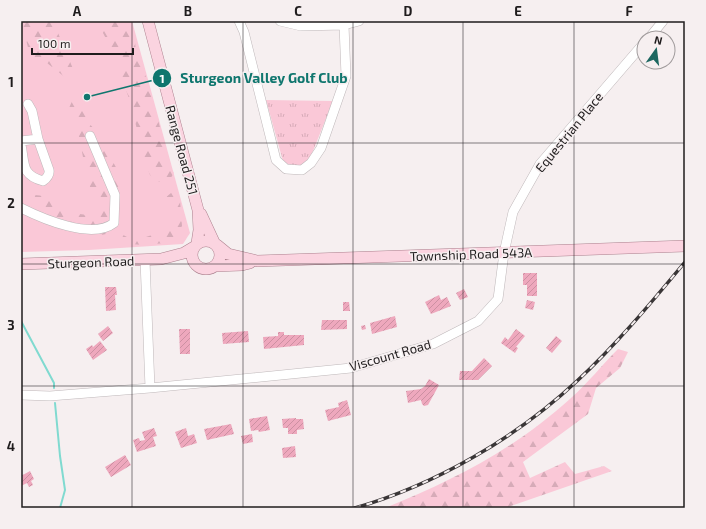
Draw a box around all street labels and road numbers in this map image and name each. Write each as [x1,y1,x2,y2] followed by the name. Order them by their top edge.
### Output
[532,89,606,175] street label: Equestrian Place
[162,103,202,197] street label: Range Road 251
[409,244,533,264] street label: Township Road 543A
[47,252,135,272] street label: Sturgeon Road
[347,336,433,374] street label: Viscount Road

